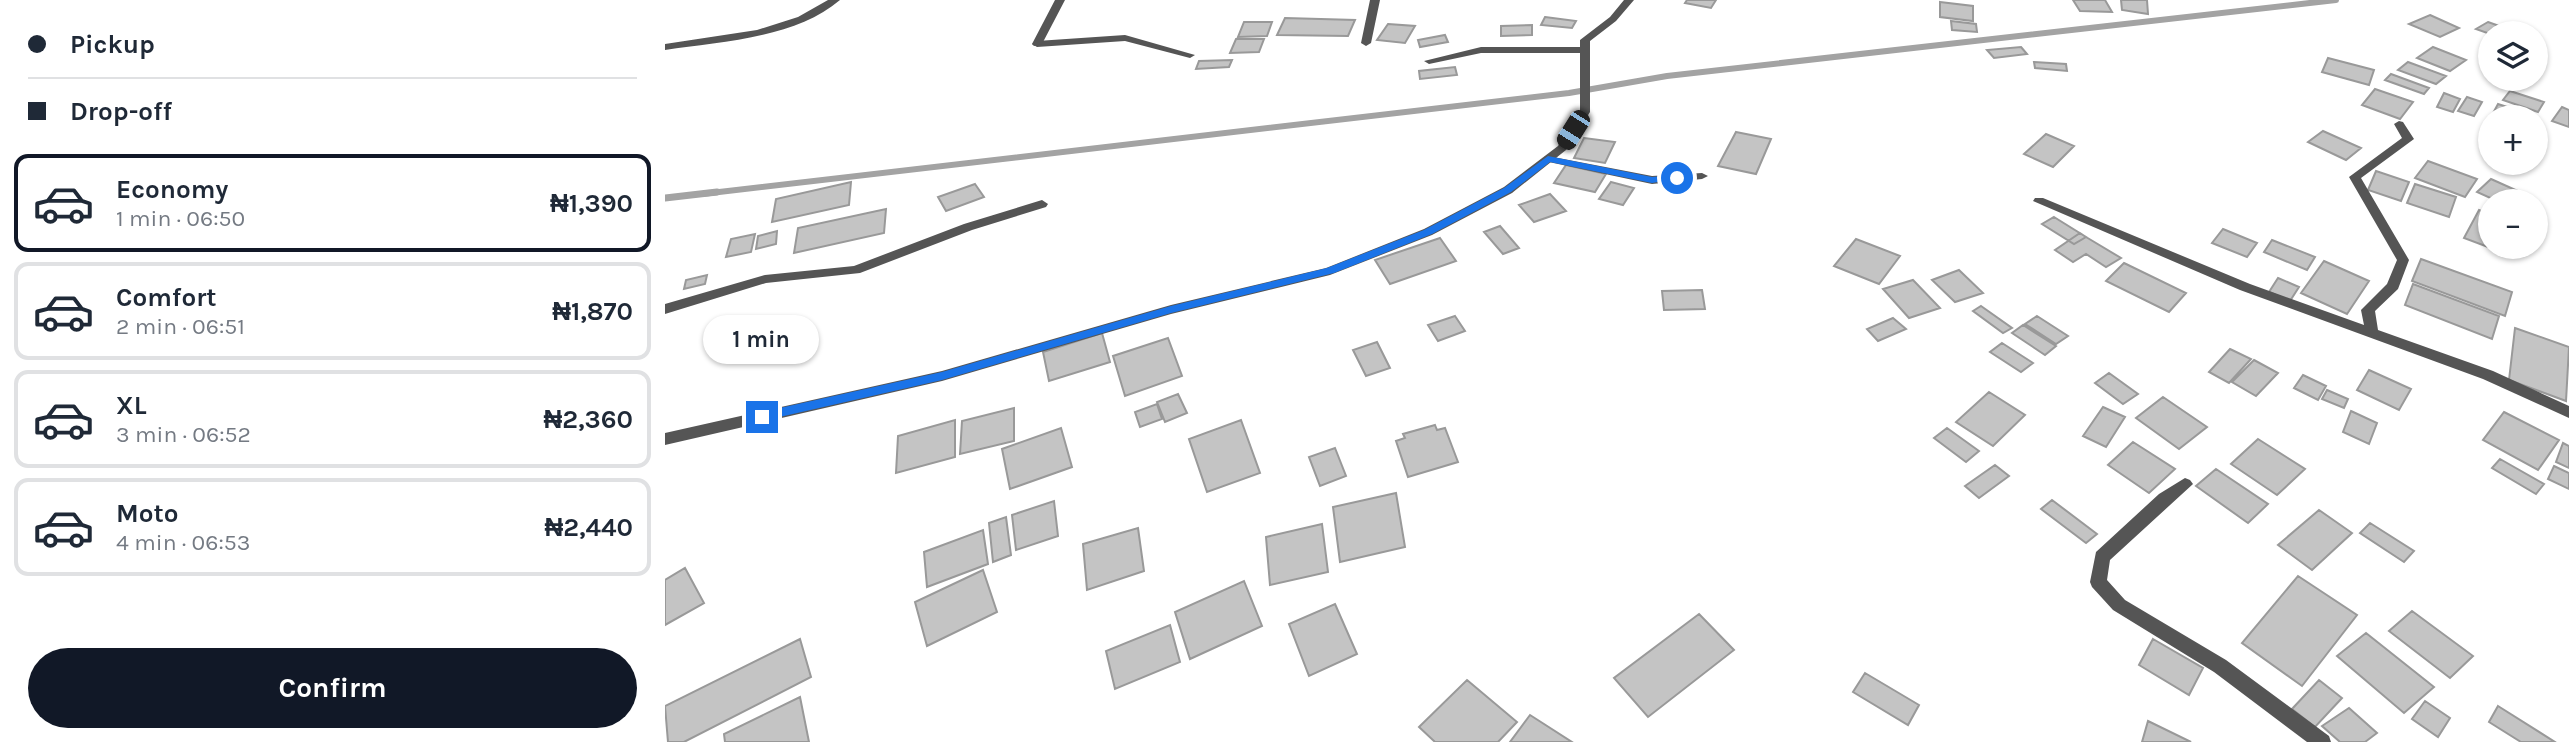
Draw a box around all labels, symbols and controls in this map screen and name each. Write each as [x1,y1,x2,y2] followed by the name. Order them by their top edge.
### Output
[2478,21,2548,259] map controls
[2478,21,2548,91] button: layers
[70,29,155,60] text: Pickup
[70,96,172,127] text: Drop-off
[2478,105,2548,175] button: +
[1553,107,1594,153] car
[1661,162,1693,194] route start
[32,172,95,235] icon: car
[116,174,228,205] text: Economy
[550,188,633,219] text: ₦1,390
[2478,189,2548,259] button: −
[116,205,245,232] text: 1 min · 06:50
[32,280,95,343] icon: car
[116,282,217,313] text: Comfort
[552,296,633,327] text: ₦1,870
[116,313,245,340] text: 2 min · 06:51
[704,316,820,364] callout: 1 min
[732,326,790,353] text: 1 min
[32,388,95,451] icon: car
[116,390,147,421] text: XL
[746,401,778,433] route end
[544,404,633,435] text: ₦2,360
[116,421,251,448] text: 3 min · 06:52
[32,496,95,559] icon: car
[116,498,178,529] text: Moto
[545,512,633,543] text: ₦2,440
[116,529,250,556] text: 4 min · 06:53
[28,648,637,728] button: Confirm

